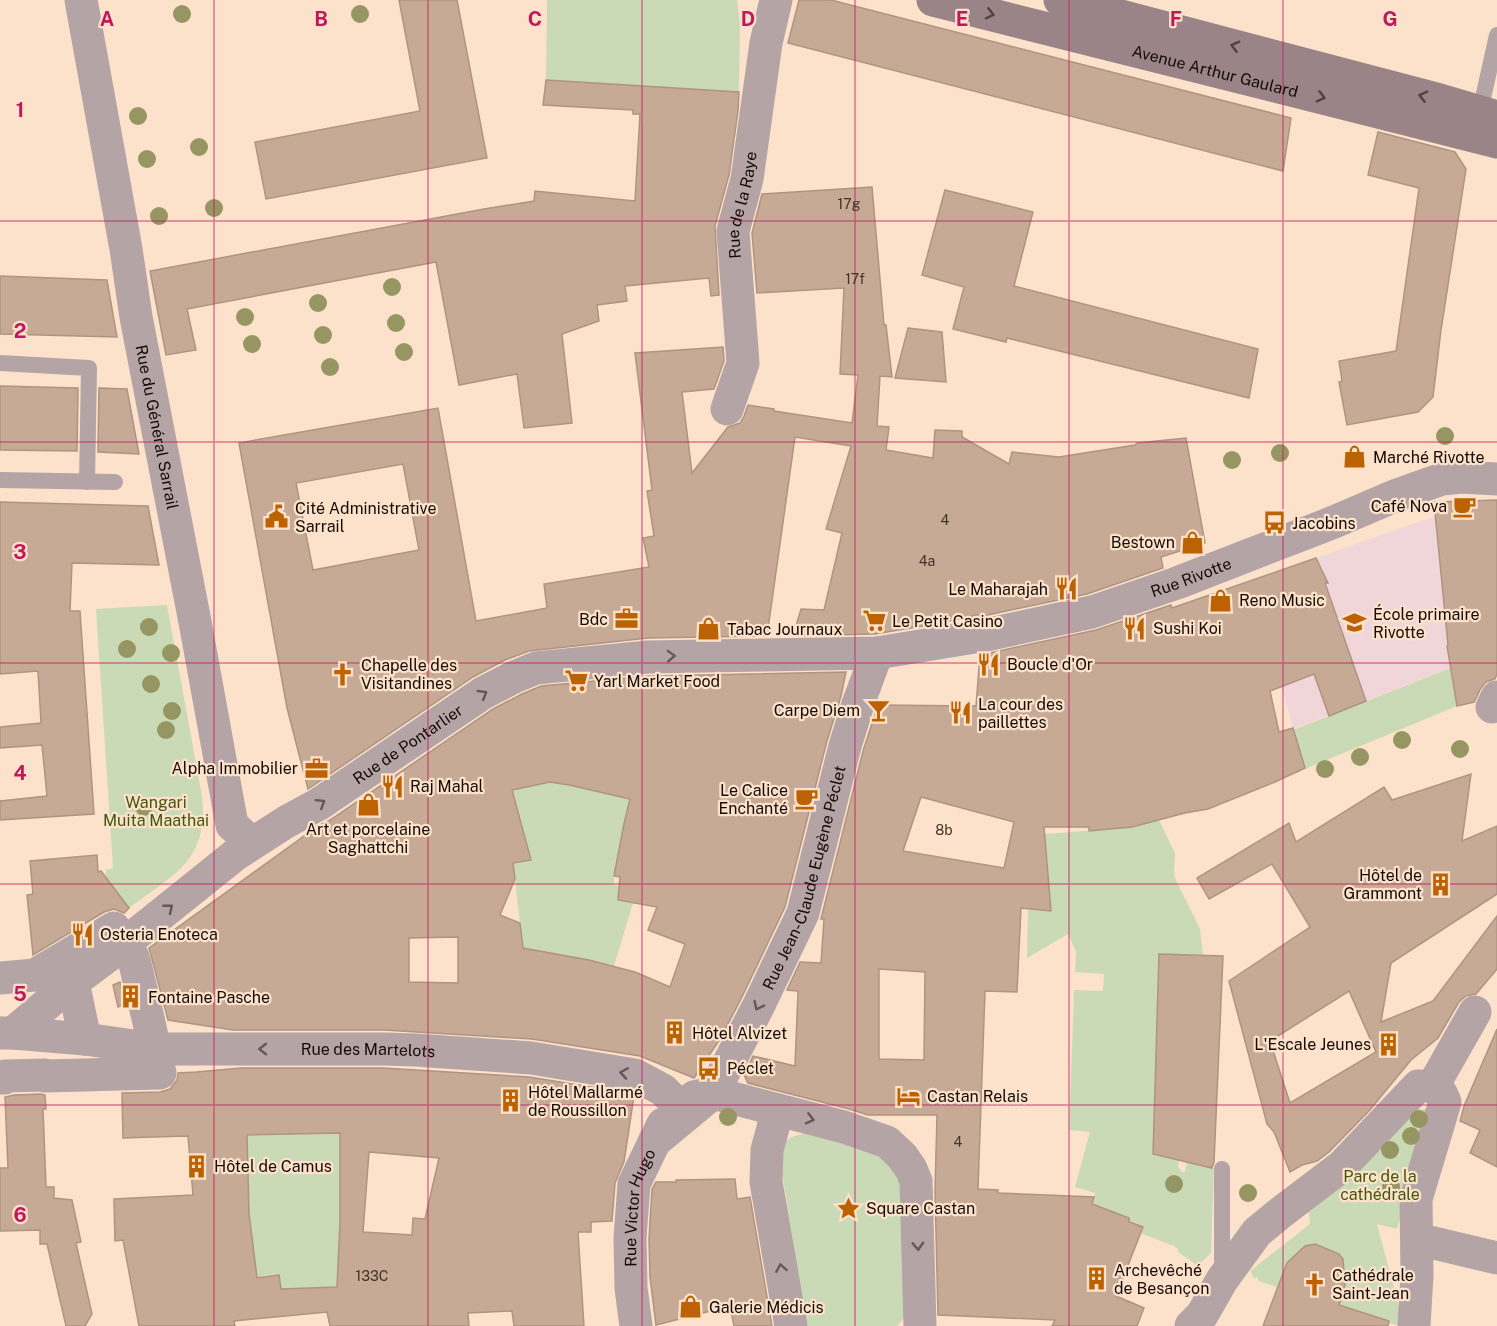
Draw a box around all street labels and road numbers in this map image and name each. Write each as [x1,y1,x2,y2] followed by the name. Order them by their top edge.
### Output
[1130,41,1300,102] street label: Avenue Arthur Gaulard
[724,150,761,259] street label: Rue de la Raye
[132,343,182,512] street label: Rue du Général Sarrail
[1148,554,1234,601] street label: Rue Rivotte
[349,701,466,788] street label: Rue de Pontarlier
[759,764,850,993] street label: Rue Jean-Claude Eugène Péclet
[301,1040,436,1061] street label: Rue des Martelots
[621,1146,660,1267] street label: Rue Victor Hugo

